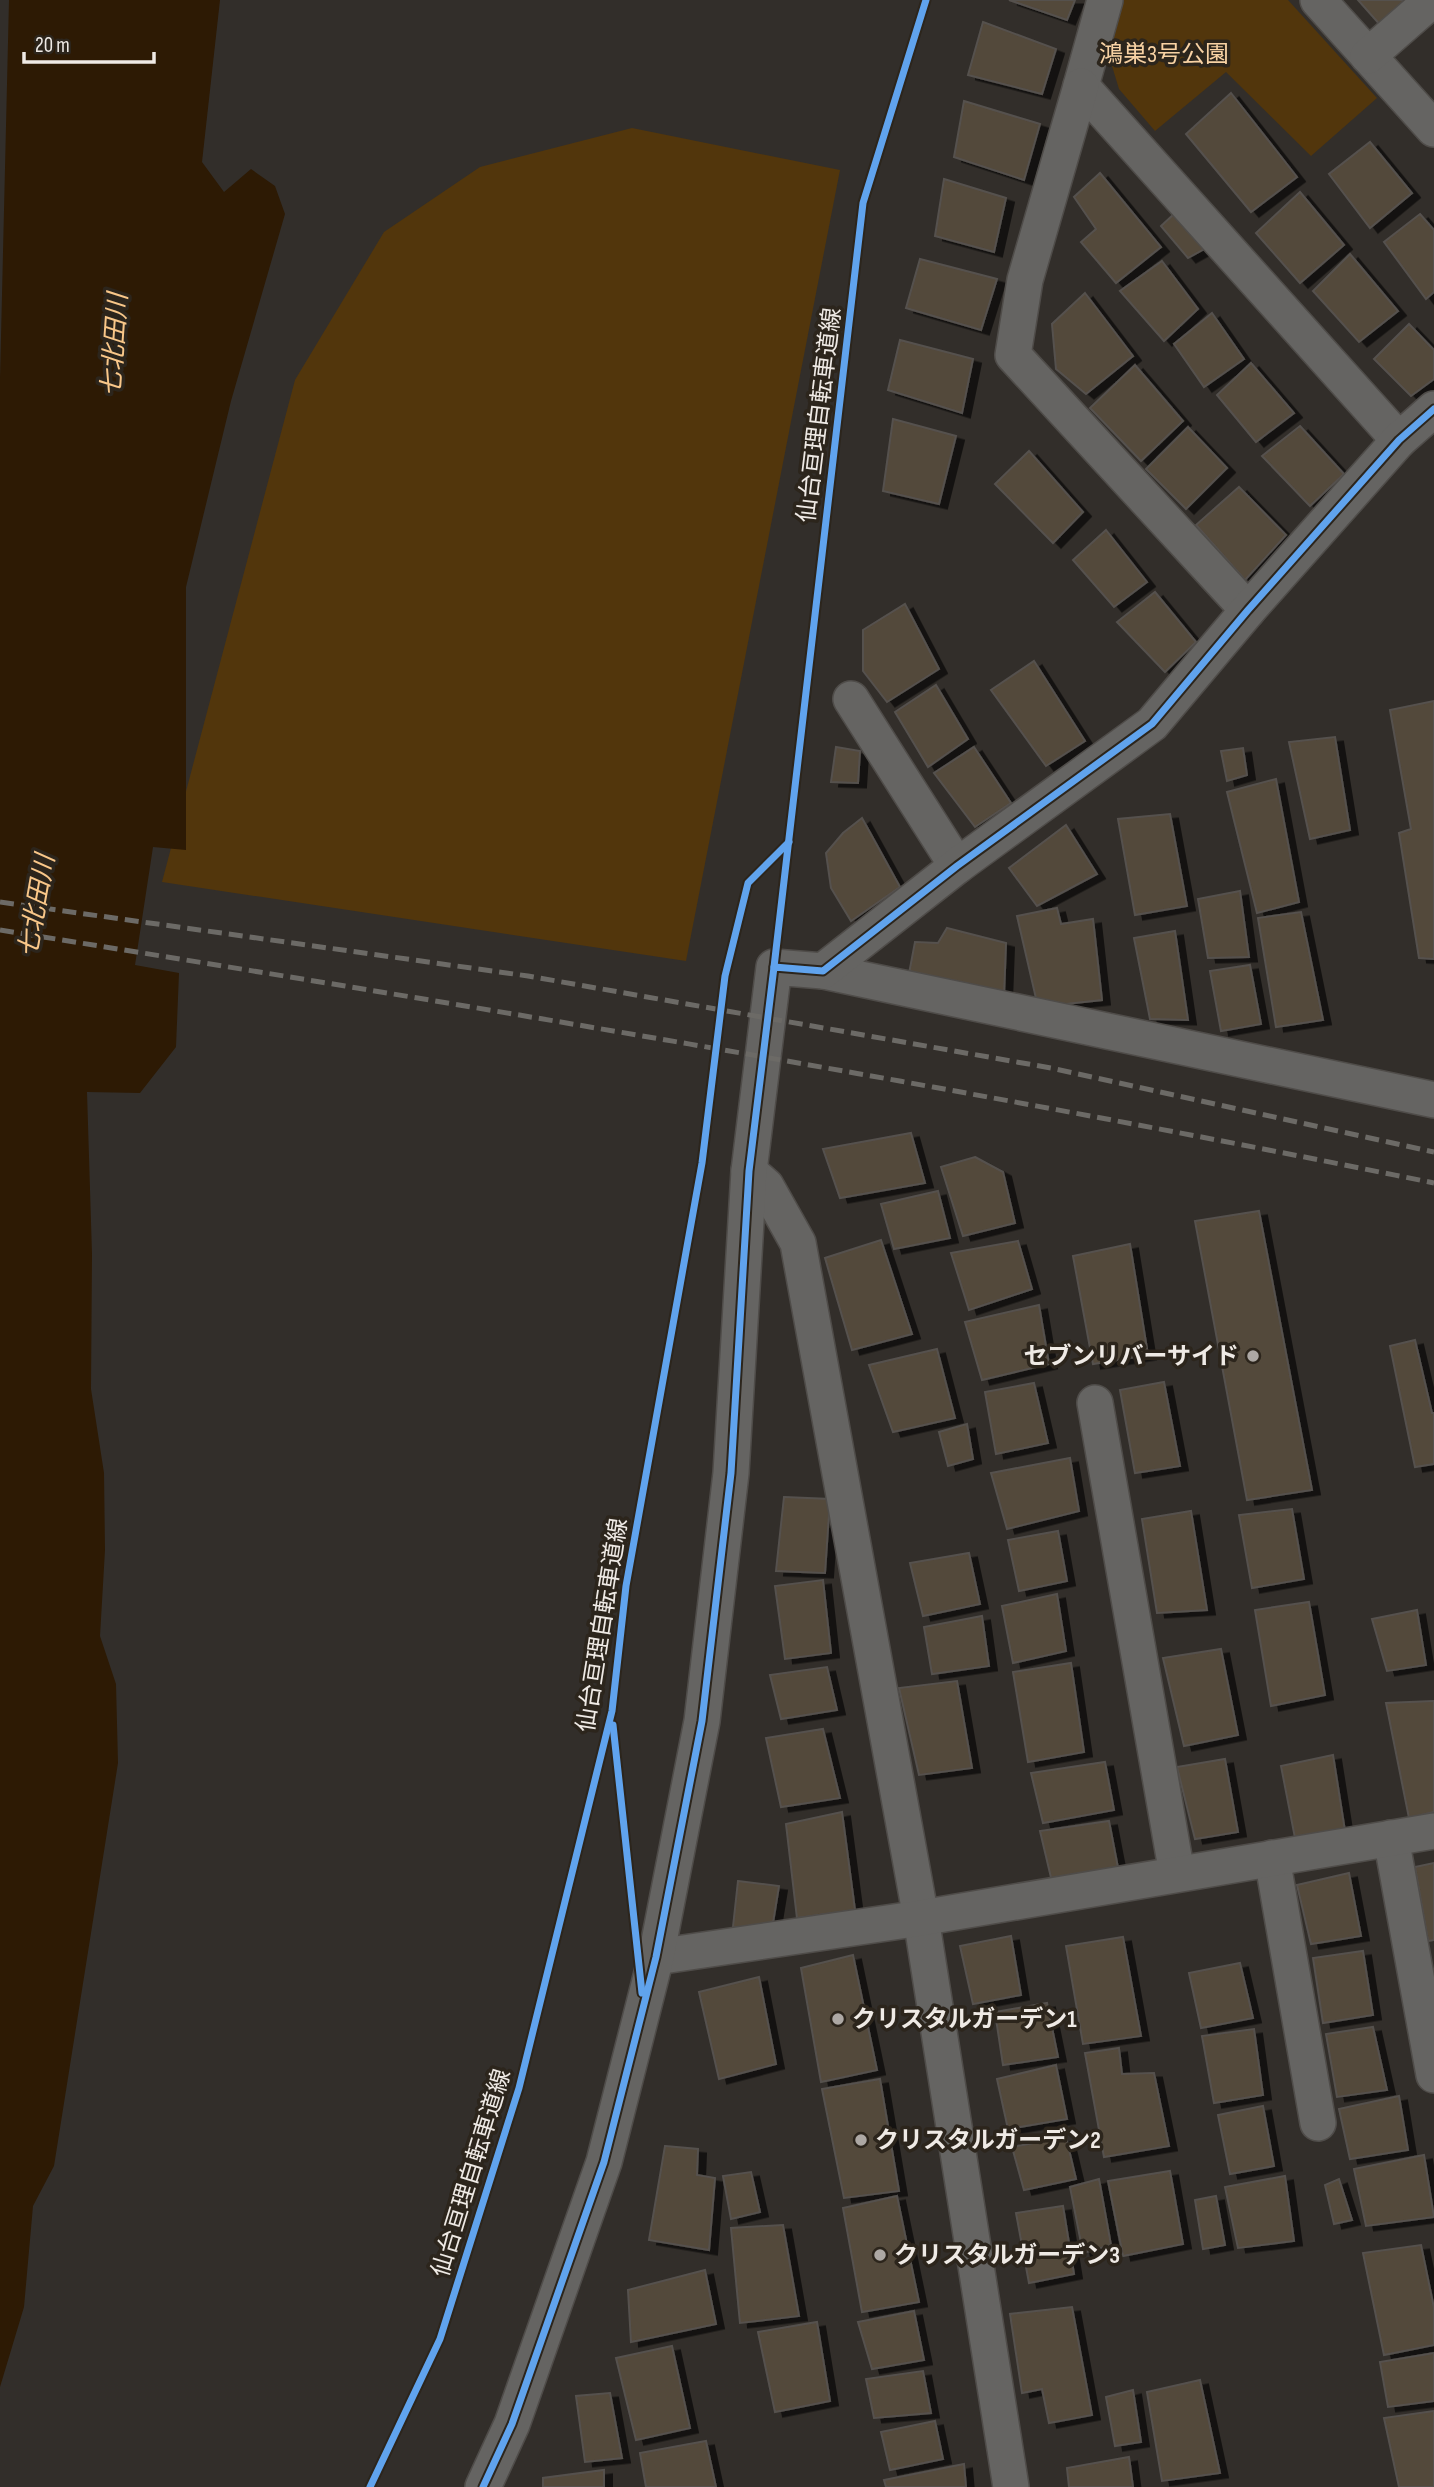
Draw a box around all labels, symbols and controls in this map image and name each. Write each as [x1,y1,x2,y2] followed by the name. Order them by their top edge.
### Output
[24,21,154,65] scale bar
[35,33,70,58] text: 20 m
[1099,40,1229,69] park label: 鴻巣3号公園
[96,289,135,398] water label: 七北田川
[792,306,847,524] street label: 仙台亘理自転車道線
[13,849,62,960] water label: 七北田川
[1023,1342,1239,1371] place label: セブンリバーサイド
[1245,1348,1261,1364] marker: セブンリバーサイド
[571,1516,634,1734] street label: 仙台亘理自転車道線
[852,2005,1077,2034] place label: クリスタルガーデン1
[830,2011,846,2027] marker: クリスタルガーデン1
[426,2066,517,2281] street label: 仙台亘理自転車道線
[875,2126,1101,2155] place label: クリスタルガーデン2
[853,2132,869,2148] marker: クリスタルガーデン2
[894,2241,1120,2270] place label: クリスタルガーデン3
[872,2247,888,2263] marker: クリスタルガーデン3

